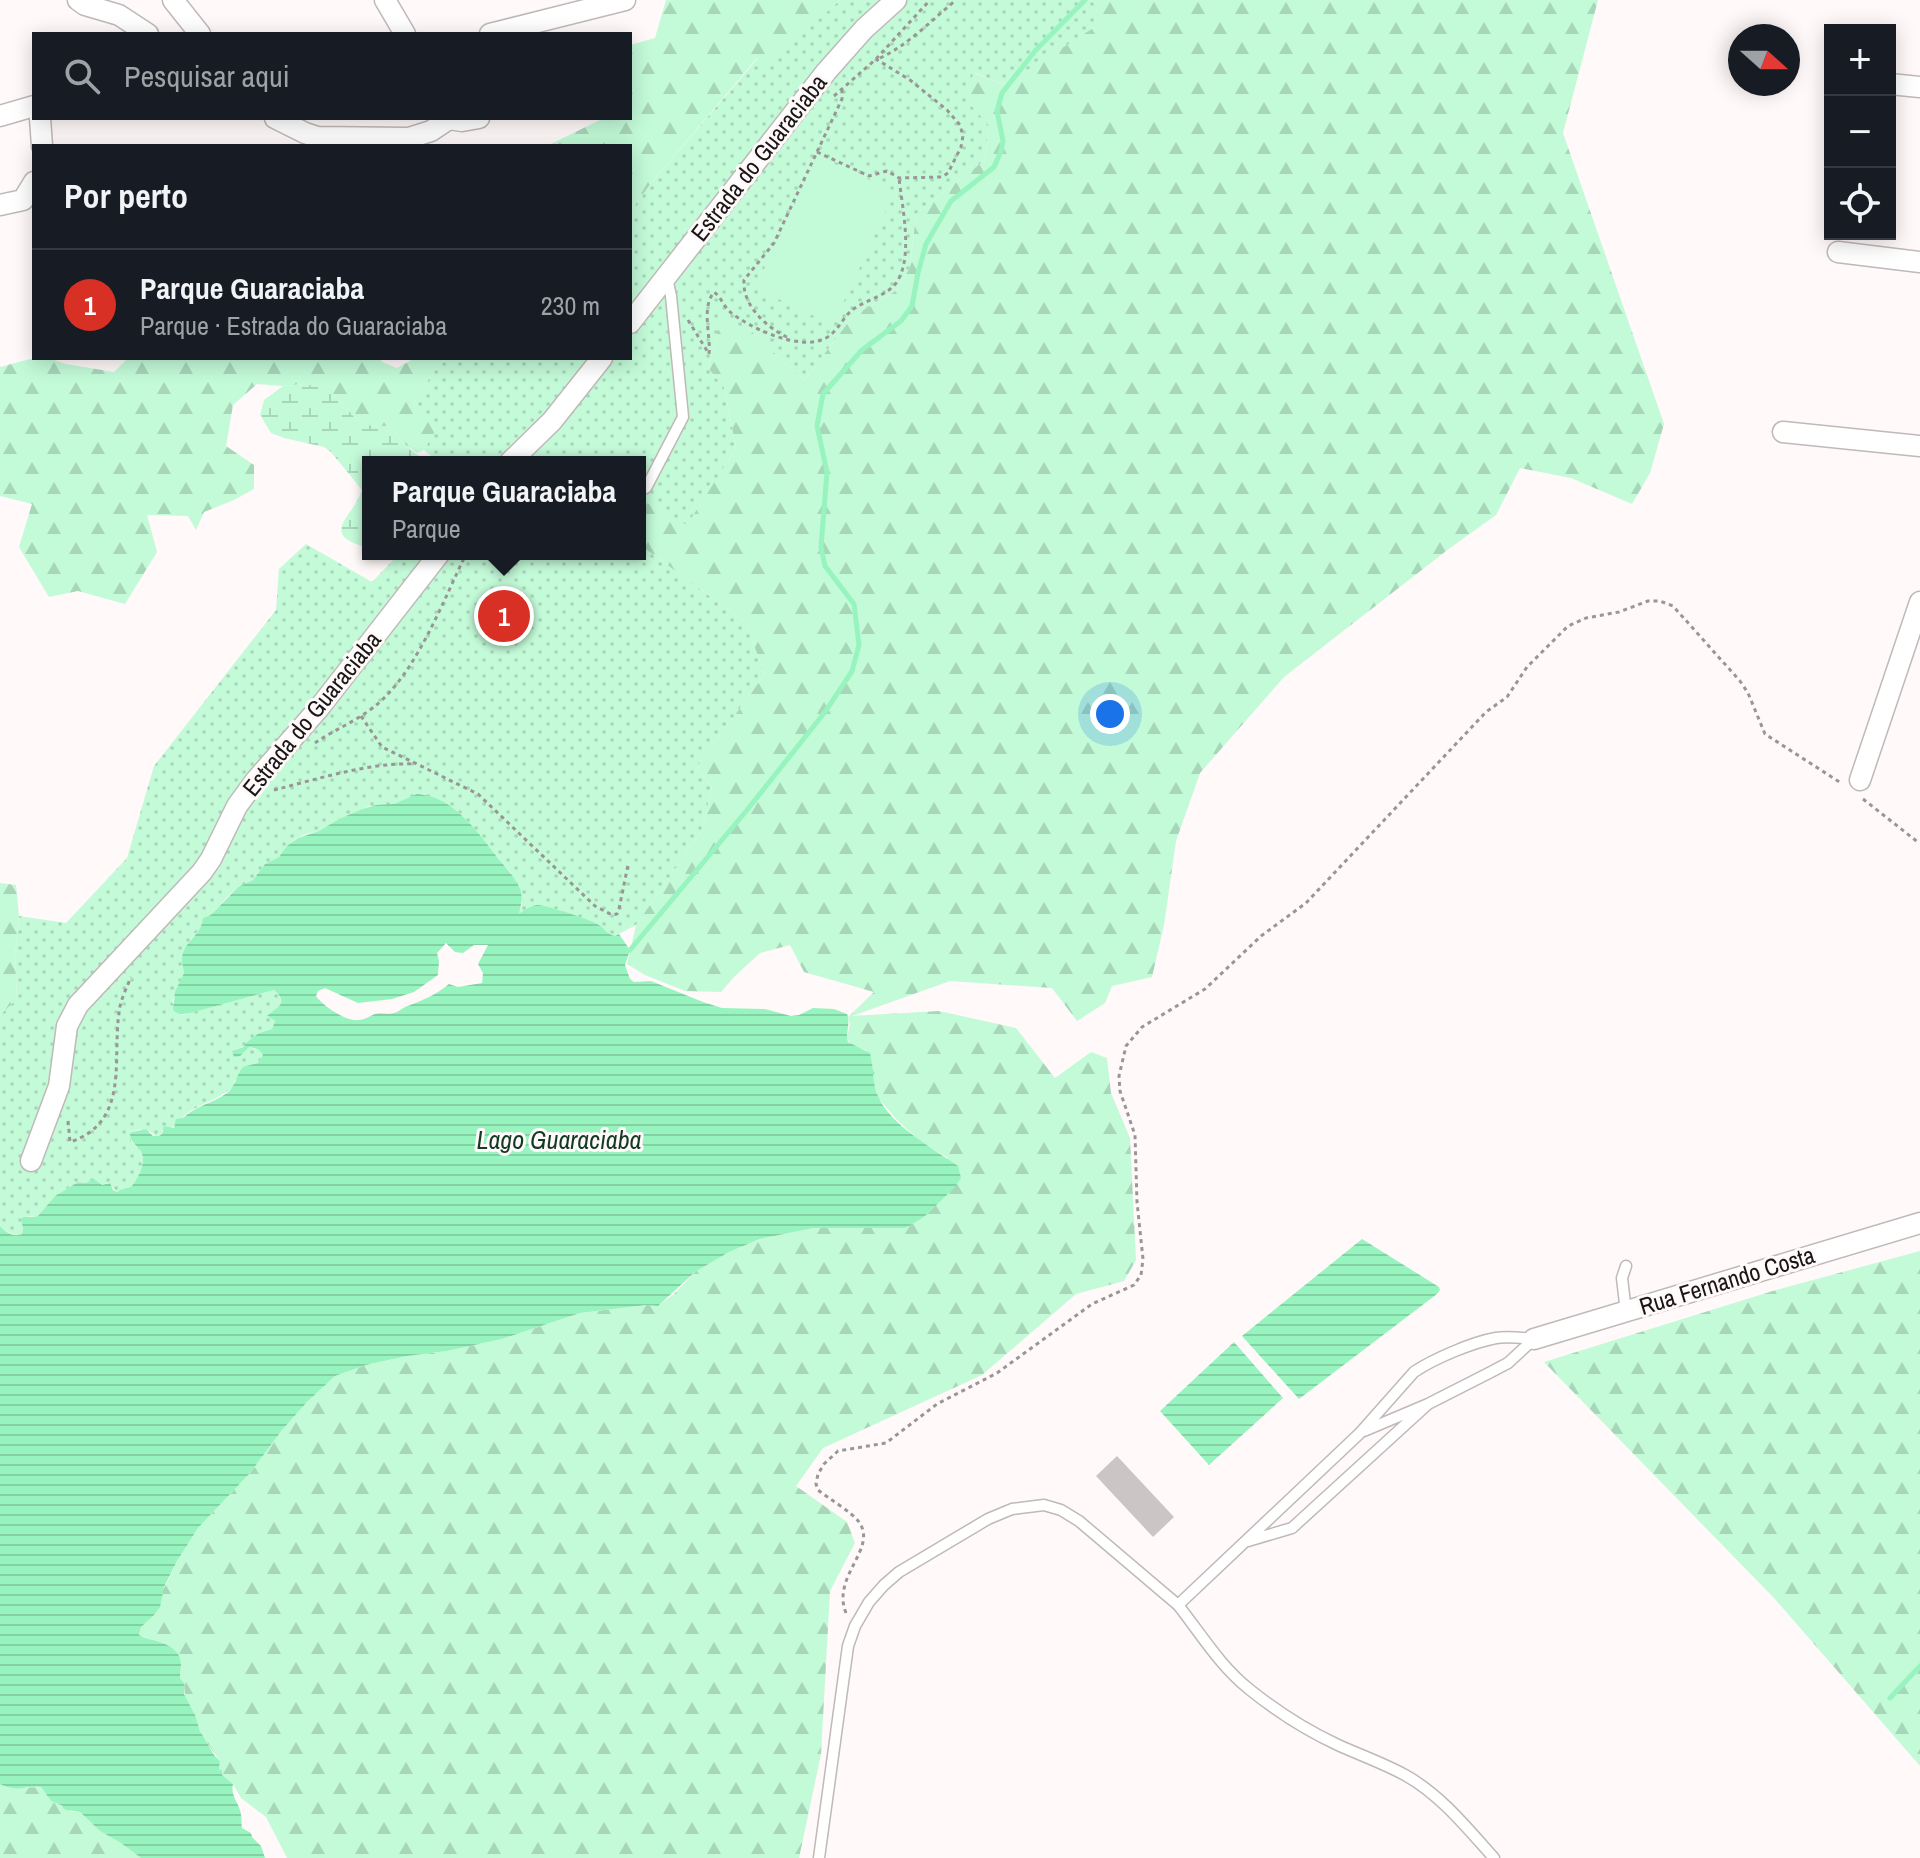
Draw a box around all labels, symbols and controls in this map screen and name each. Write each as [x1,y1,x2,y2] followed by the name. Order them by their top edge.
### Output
[1728,24,1800,96] north arrow
[1824,24,1896,240] map controls
[1824,24,1896,96] button: +
[32,32,632,120] search box
[60,54,104,98] icon: search
[124,56,289,96] text: Pesquisar aqui
[683,67,833,247] street label: Estrada do Guaraciaba
[1824,96,1896,168] button: −
[1824,168,1896,240] button: locate
[64,173,188,219] text: Por perto
[140,268,364,308] text: Parque Guaraciaba
[84,288,96,323] text: 1
[541,288,600,323] text: 230 m
[140,308,447,343] text: Parque · Estrada do Guaraciaba
[362,456,646,560] popup
[392,471,616,511] text: Parque Guaraciaba
[392,511,461,546] text: Parque
[478,586,530,646] pin: 1
[235,624,388,803] street label: Estrada do Guaraciaba
[1090,694,1130,734] your location
[477,1122,642,1157] water label: Lago Guaraciaba
[1635,1238,1818,1322] street label: Rua Fernando Costa

